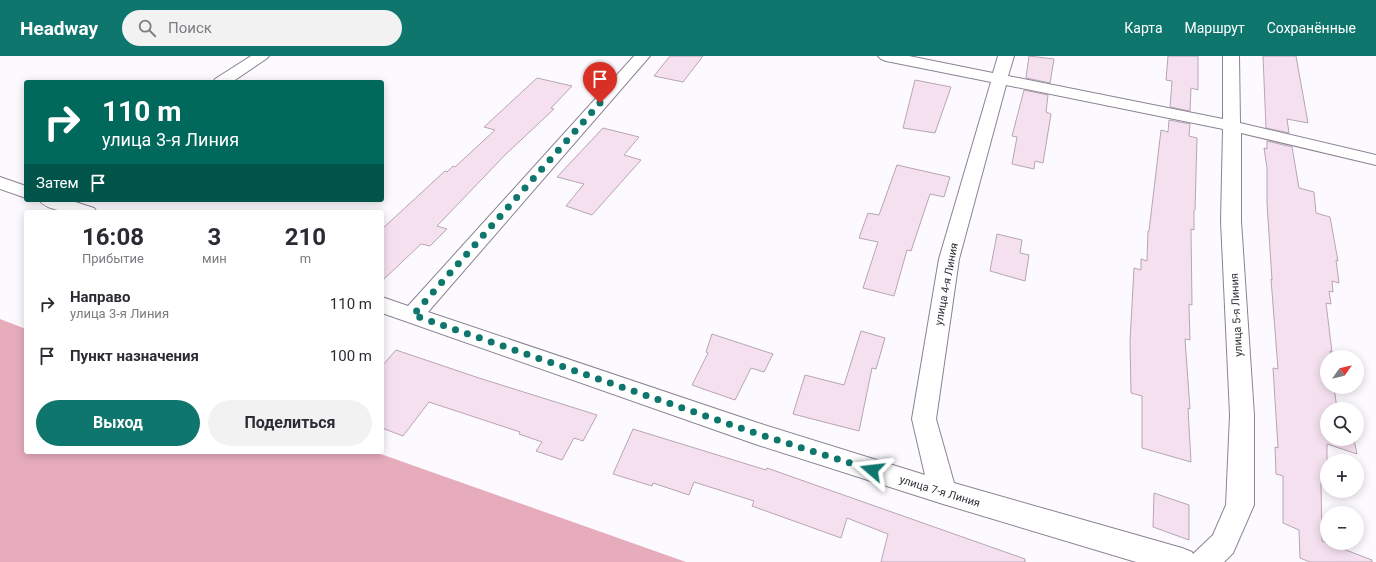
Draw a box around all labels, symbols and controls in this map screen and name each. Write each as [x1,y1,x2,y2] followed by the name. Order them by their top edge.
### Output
[122,10,402,46] search box
[20,17,98,40] text: Headway
[136,17,158,39] icon: search
[168,19,212,37] text: Поиск
[1124,20,1163,36] text: Карта
[1185,20,1245,36] text: Маршрут
[1267,20,1356,36] text: Сохранённые
[583,62,617,103] pin
[589,68,611,90] icon: arrive
[102,95,181,128] text: 110 m
[36,96,88,148] icon: right
[102,129,239,150] text: улица 3-я Линия
[87,172,109,194] icon: arrive
[36,174,79,192] text: Затем
[82,223,144,251] text: 16:08
[207,223,221,251] text: 3
[285,223,326,251] text: 210
[932,242,961,326] street label: улица 4-я Линия
[82,251,144,266] text: Прибытие
[202,251,227,266] text: мин
[300,251,311,266] text: m
[1228,273,1245,357] street label: улица 5-я Линия
[70,288,131,306] text: Направо
[36,293,58,315] icon: right
[330,295,372,313] text: 110 m
[70,306,169,321] text: улица 3-я Линия
[36,345,58,367] icon: arrive
[70,347,199,365] text: Пункт назначения
[330,347,372,365] text: 100 m
[1320,350,1364,394] north arrow
[1320,350,1364,550] map controls
[36,400,200,446] button: Выход
[208,400,372,446] button: Поделиться
[1320,402,1364,446] button: search
[851,449,893,491] position arrow
[1320,454,1364,498] button: +
[898,473,982,510] street label: улица 7-я Линия
[1320,506,1364,550] button: −

